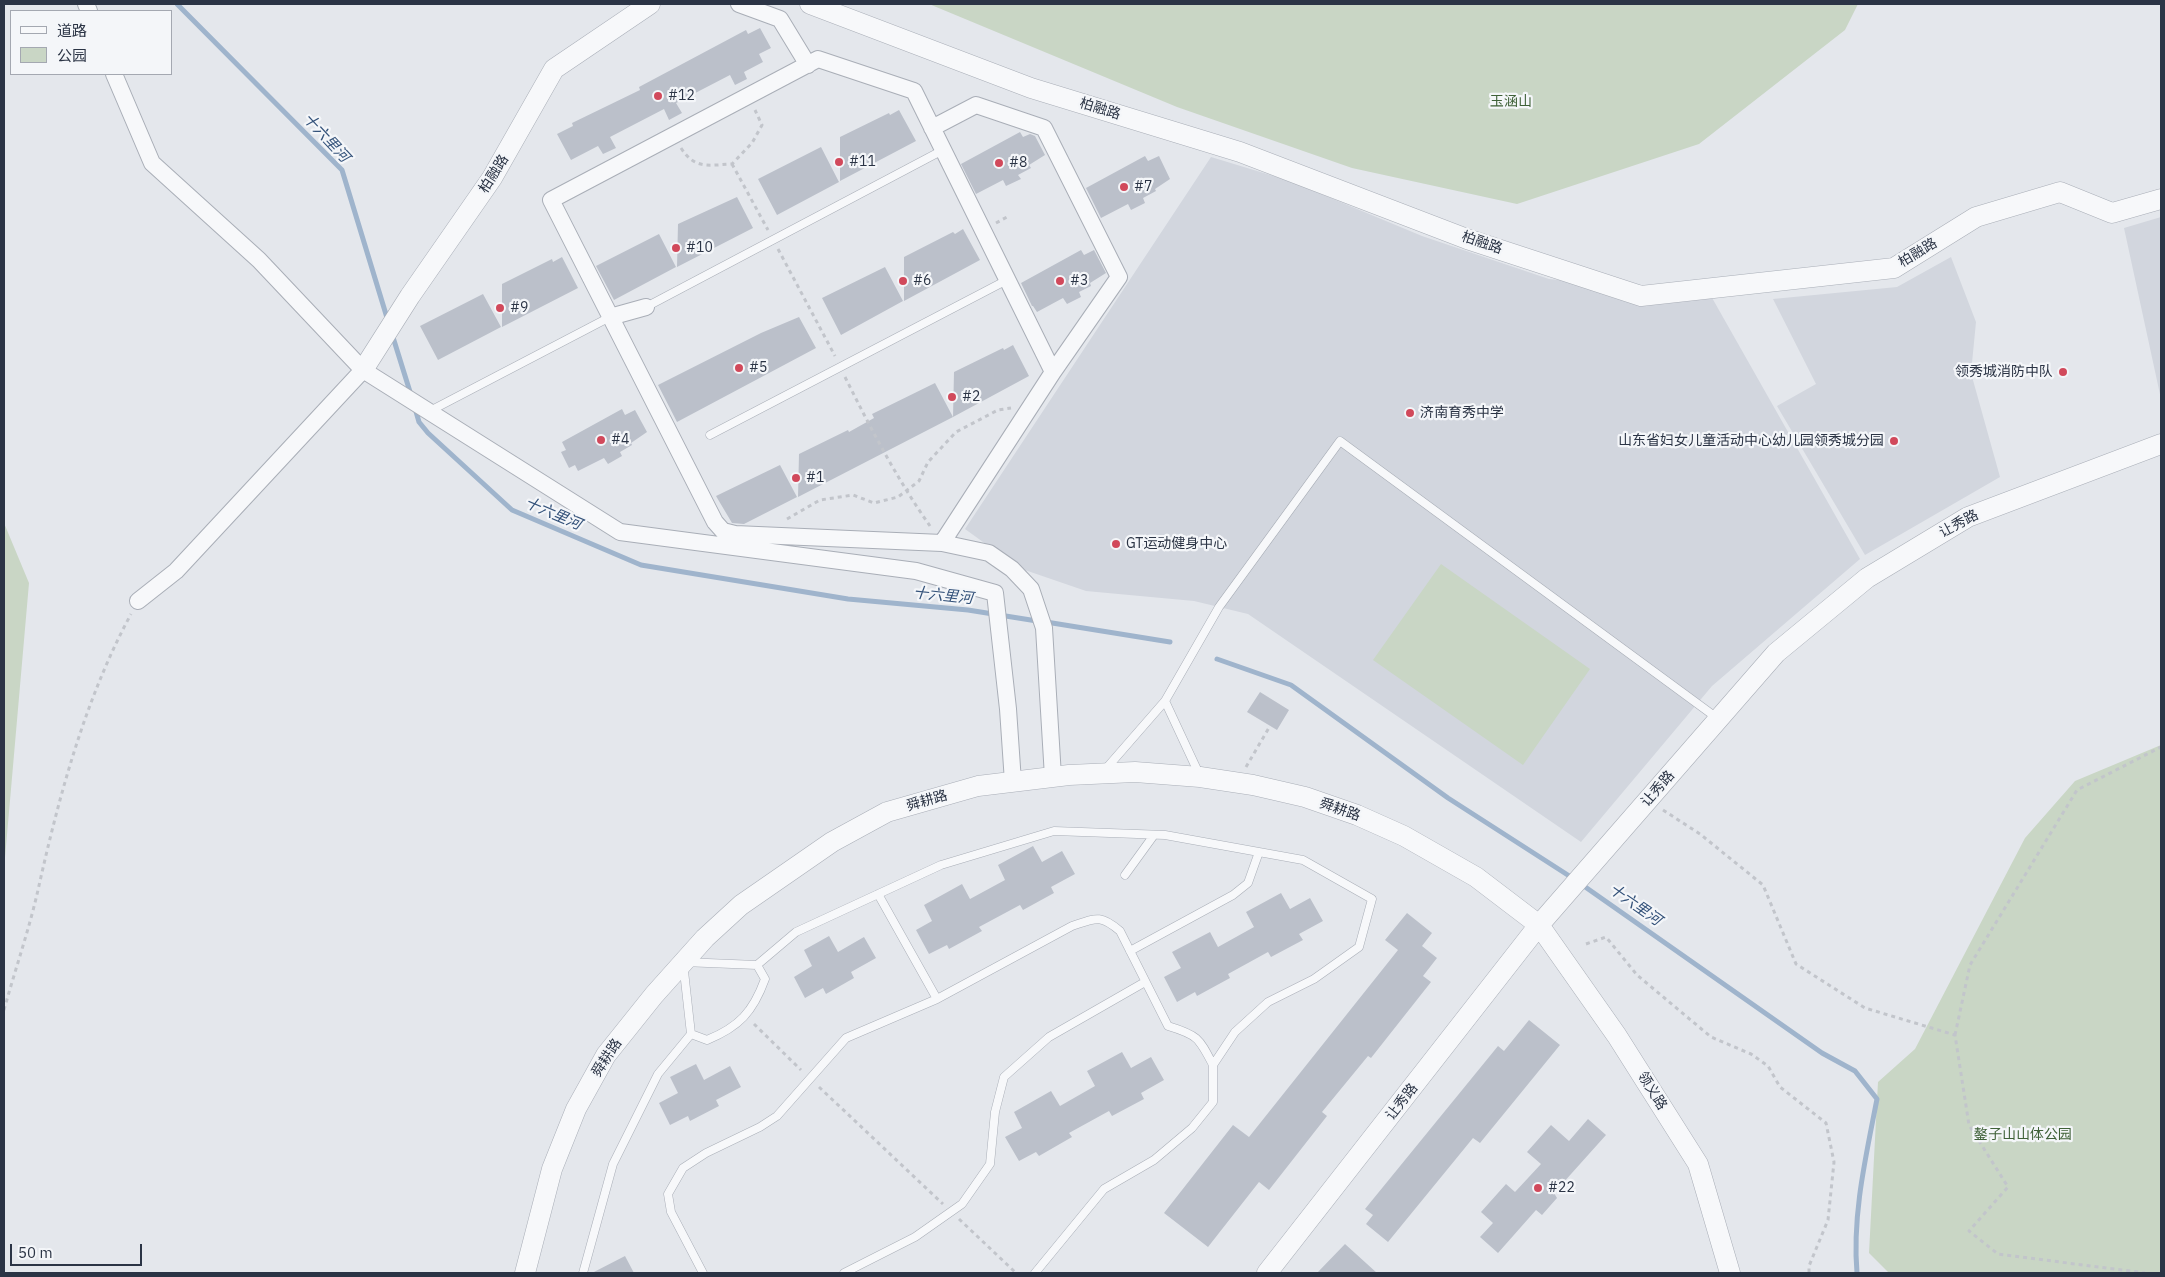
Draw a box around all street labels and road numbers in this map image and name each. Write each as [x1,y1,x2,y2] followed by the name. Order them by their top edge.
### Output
[1077,95,1123,123] street label: 柏融路
[476,152,512,196] street label: 柏融路
[1459,228,1505,258] street label: 柏融路
[1896,235,1940,271] street label: 柏融路
[1937,507,1981,541] street label: 让秀路
[1638,768,1678,810] street label: 让秀路
[904,787,950,815] street label: 舜耕路
[1317,795,1363,825] street label: 舜耕路
[589,1036,625,1080] street label: 舜耕路
[1634,1069,1670,1113] street label: 领义路
[1382,1080,1422,1124] street label: 让秀路

